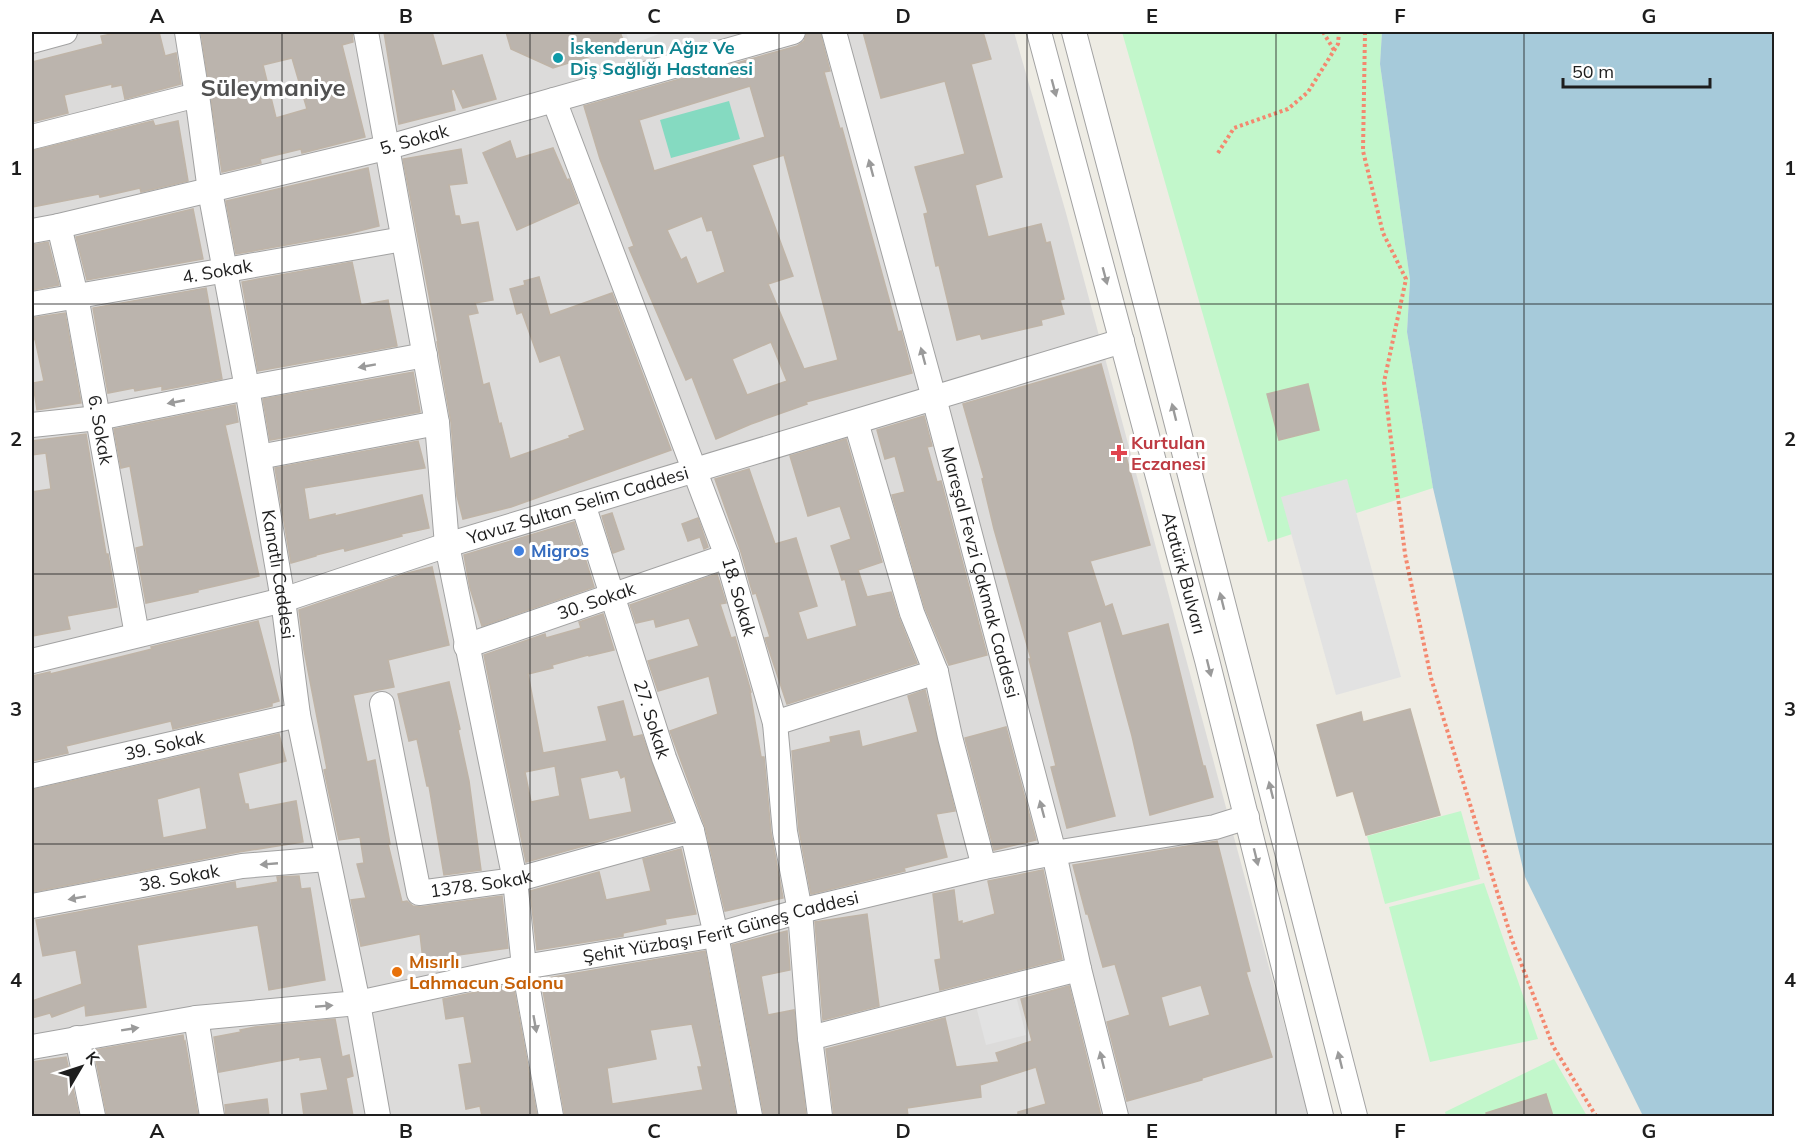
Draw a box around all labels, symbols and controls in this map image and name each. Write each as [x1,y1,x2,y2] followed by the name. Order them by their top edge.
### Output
[150,3,165,28] text: A
[399,3,413,28] text: B
[647,3,661,28] text: C
[895,3,911,28] text: D
[1146,3,1158,28] text: E
[1394,3,1406,28] text: F
[1642,3,1656,28] text: G
[570,36,753,80] place label: İskenderun Ağız Ve Diş Sağlığı Hastanesi
[551,51,565,65] marker: İskenderun Ağız Ve Diş Sağlığı Hastanesi
[1563,51,1710,89] scale bar
[1572,60,1614,83] text: 50 m
[200,72,346,102] district label: Süleymaniye
[1050,79,1059,97] one-way arrow
[377,118,452,160] street label: 5. Sokak
[10,155,22,180] text: 1
[1784,155,1796,180] text: 1
[866,159,875,177] one-way arrow
[180,254,254,288] street label: 4. Sokak
[1101,267,1110,285] one-way arrow
[917,347,927,366] one-way arrow
[358,361,377,370] one-way arrow
[83,393,118,467] street label: 6. Sokak
[166,398,185,407] one-way arrow
[1168,403,1178,421] one-way arrow
[10,426,22,451] text: 2
[1784,426,1796,451] text: 2
[1131,431,1206,475] place label: Kurtulan Eczanesi
[936,444,1025,701] street label: Mareşal Fevzi Çakmak Caddesi
[1112,446,1126,460] marker: Kurtulan Eczanesi
[463,461,691,550] street label: Yavuz Sultan Selim Caddesi
[257,508,300,640] street label: Kanatlı Caddesi
[1157,509,1212,636] street label: Atatürk Bulvarı
[531,539,589,562] place label: Migros
[512,544,526,558] marker: Migros
[717,554,762,639] street label: 18. Sokak
[554,576,639,625] street label: 30. Sokak
[1217,592,1227,610] one-way arrow
[1205,658,1215,677] one-way arrow
[629,677,676,762] street label: 27. Sokak
[10,696,22,721] text: 3
[1784,696,1796,721] text: 3
[122,725,207,765] street label: 39. Sokak
[1265,780,1275,799] one-way arrow
[1037,800,1047,818] one-way arrow
[1252,848,1262,866] one-way arrow
[137,858,222,896] street label: 38. Sokak
[259,859,278,869] one-way arrow
[428,864,535,902] street label: 1378. Sokak
[581,885,861,968] street label: Şehit Yüzbaşı Ferit Güneş Caddesi
[67,894,86,903] one-way arrow
[409,950,564,994] place label: Mısırlı Lahmacun Salonu
[390,965,404,979] marker: Mısırlı Lahmacun Salonu
[10,967,22,992] text: 4
[1784,967,1796,992] text: 4
[314,1001,333,1011] one-way arrow
[530,1015,539,1034] one-way arrow
[121,1024,140,1033] one-way arrow
[51,1037,111,1097] north arrow
[82,1047,105,1069] text: K
[1097,1051,1107,1069] one-way arrow
[1335,1051,1345,1069] one-way arrow
[150,1118,165,1143] text: A
[399,1118,413,1143] text: B
[647,1118,661,1143] text: C
[895,1118,911,1143] text: D
[1146,1118,1158,1143] text: E
[1394,1118,1406,1143] text: F
[1642,1118,1656,1143] text: G

